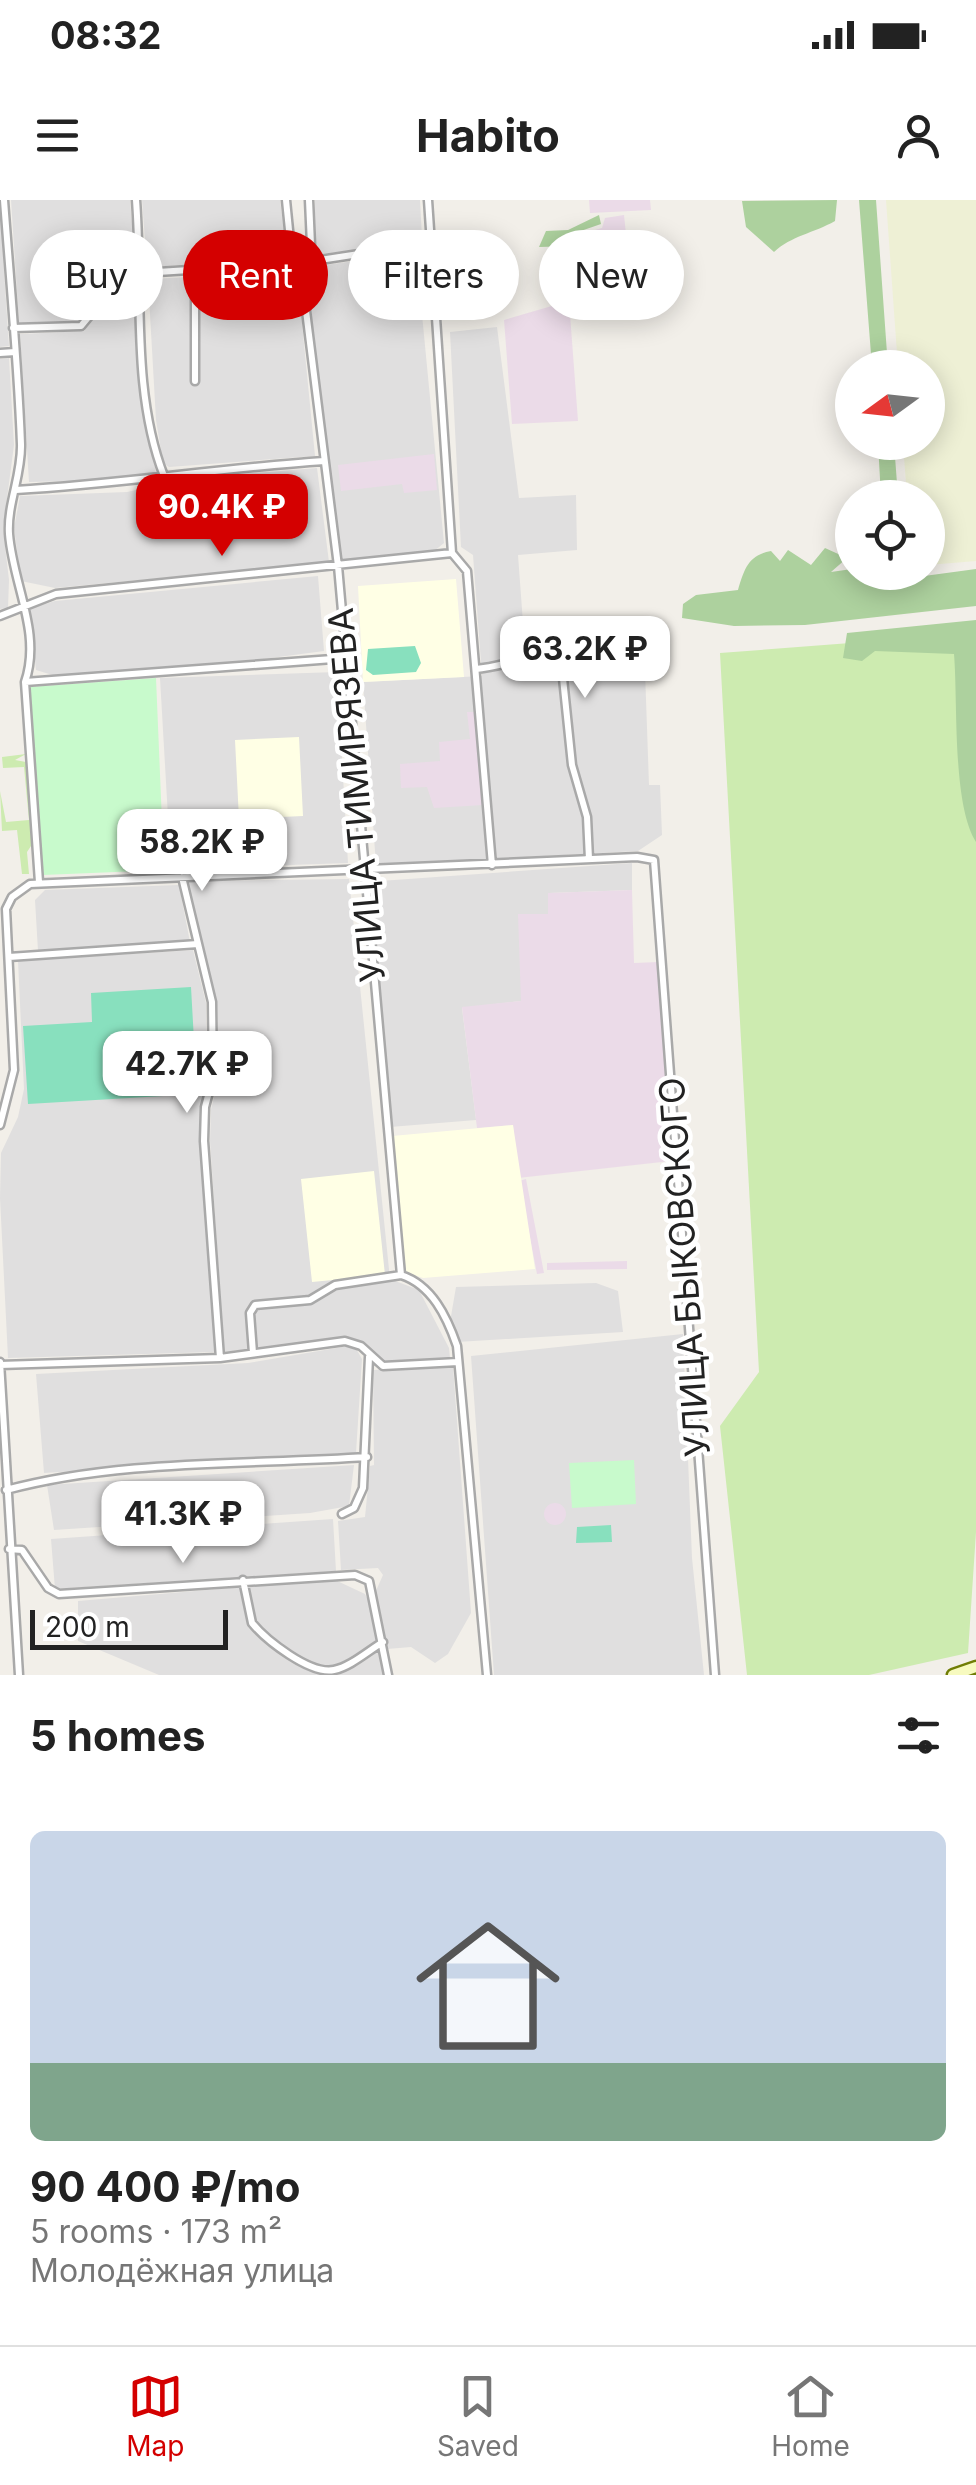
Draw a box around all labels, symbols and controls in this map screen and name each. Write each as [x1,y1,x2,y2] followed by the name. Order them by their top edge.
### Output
[50,12,162,58] text: 08:32
[30,108,85,163] icon: menu
[416,108,560,163] text: Habito
[891,108,946,163] icon: person
[30,230,163,320] chip: Buy
[183,230,328,320] chip: Rent
[348,230,519,320] chip: Filters
[539,230,684,320] chip: New
[835,350,945,460] north arrow
[835,350,945,590] map controls
[130,474,314,559] pin: 90.4K ₽
[835,480,945,590] button: locate
[158,487,286,526] text: 90.4K ₽
[319,606,393,984] street label: УЛИЦА ТИМИРЯЗЕВА
[493,616,677,701] pin: 63.2K ₽
[522,629,648,668] text: 63.2K ₽
[110,809,294,894] pin: 58.2K ₽
[139,822,265,861] text: 58.2K ₽
[95,1031,279,1116] pin: 42.7K ₽
[125,1044,249,1083] text: 42.7K ₽
[650,1076,718,1458] street label: УЛИЦА БЫКОВСКОГО
[91,1481,275,1566] pin: 41.3K ₽
[123,1494,243,1533] text: 41.3K ₽
[30,1605,228,1650] scale bar
[45,1610,130,1644] text: 200 m
[891,1708,946,1763] icon: filters
[30,1710,206,1761] text: 5 homes
[398,1896,578,2076] icon: home
[30,2161,300,2212] text: 90 400 ₽/mo
[30,2212,282,2251] text: 5 rooms · 173 m²
[30,2251,334,2290] text: Молодёжная улица
[126,2369,184,2463] tab: Map
[437,2369,519,2463] tab: Saved
[771,2369,850,2463] tab: Home

